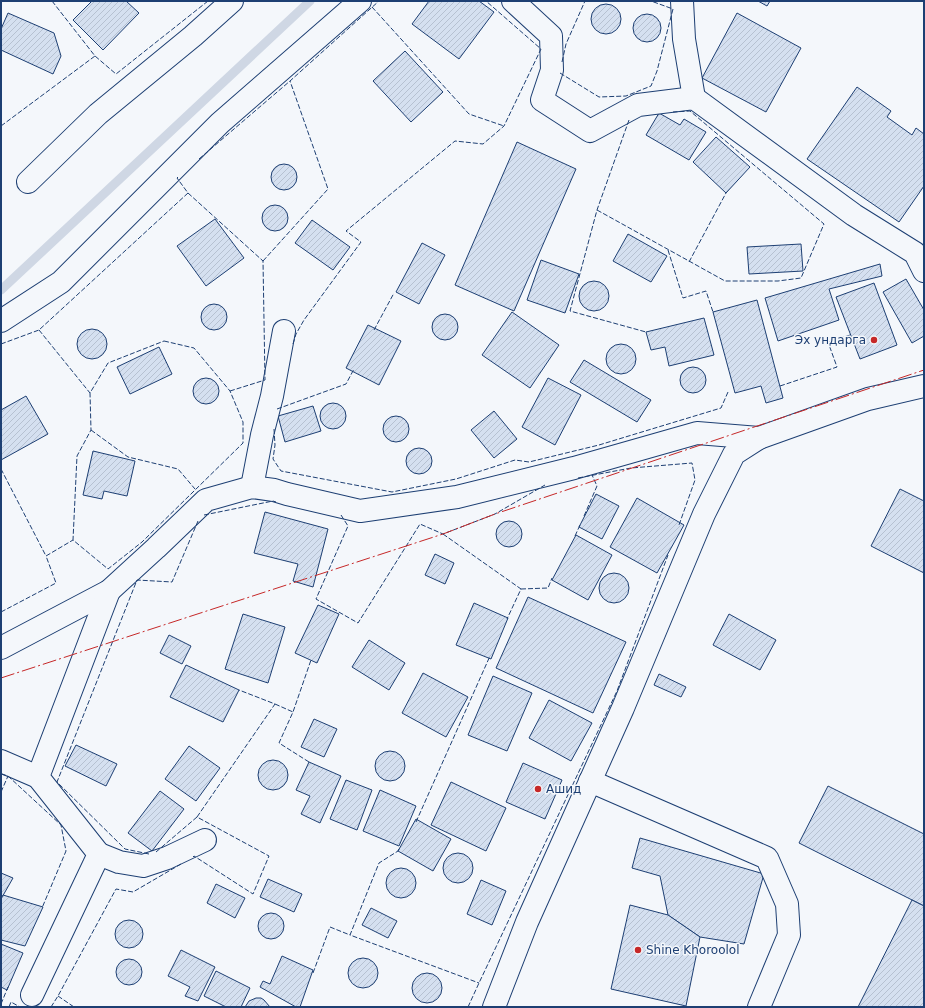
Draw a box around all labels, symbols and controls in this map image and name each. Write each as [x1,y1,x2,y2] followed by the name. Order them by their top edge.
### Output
[795,333,866,347] place label: Эх ундарга
[869,335,879,345] marker: Эх ундарга
[546,782,581,796] place label: Ашид
[533,784,543,794] marker: Ашид
[646,943,740,957] place label: Shine Khoroolol
[633,945,643,955] marker: Shine Khoroolol

